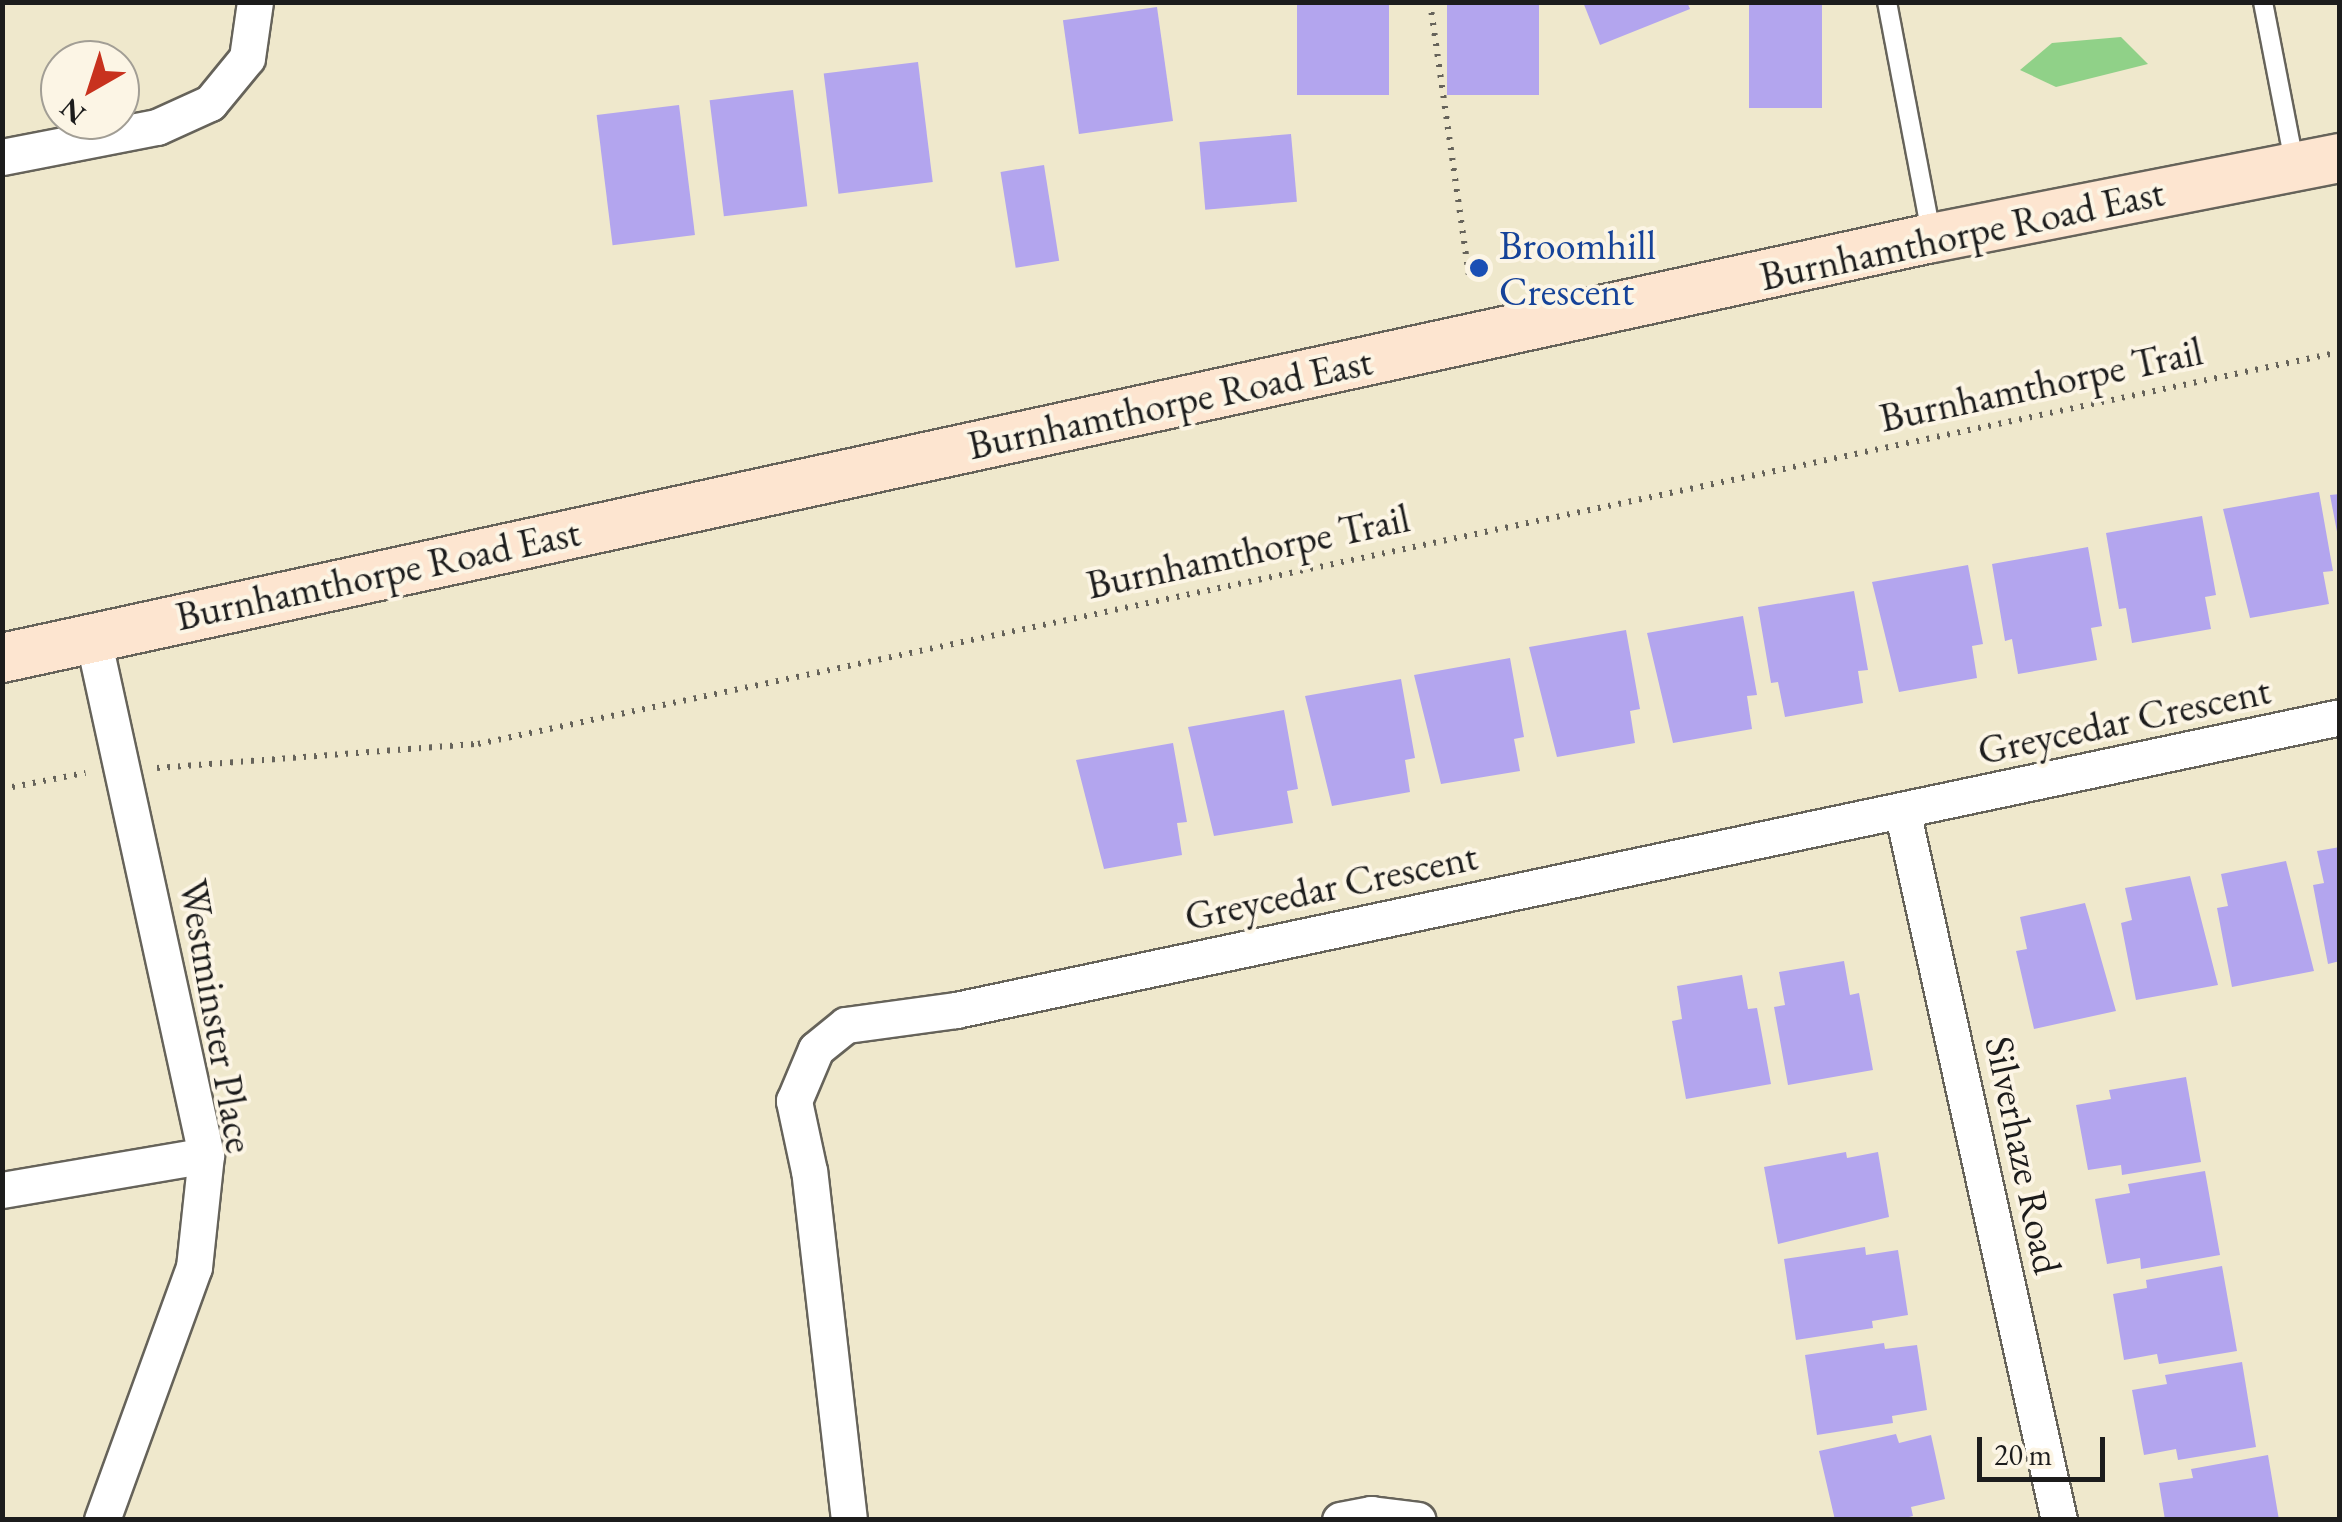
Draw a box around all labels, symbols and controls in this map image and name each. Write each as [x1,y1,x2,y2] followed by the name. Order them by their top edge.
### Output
[40,40,140,140] north arrow
[52,91,93,133] text: N
[1755,168,2169,300] street label: Burnhamthorpe Road East
[1499,221,1656,315] place label: Broomhill Crescent
[1468,257,1490,279] marker: Broomhill Crescent
[1875,326,2207,442] street label: Burnhamthorpe Trail
[963,337,1377,469] street label: Burnhamthorpe Road East
[1082,493,1414,609] street label: Burnhamthorpe Trail
[171,508,585,640] street label: Burnhamthorpe Road East
[1973,666,2275,774] street label: Greycedar Crescent
[1180,832,1482,940] street label: Greycedar Crescent
[169,875,265,1157] street label: Westminster Place
[1975,1032,2073,1278] street label: Silverhaze Road
[1982,1417,2110,1479] scale bar
[1994,1435,2052,1474] text: 20 m

